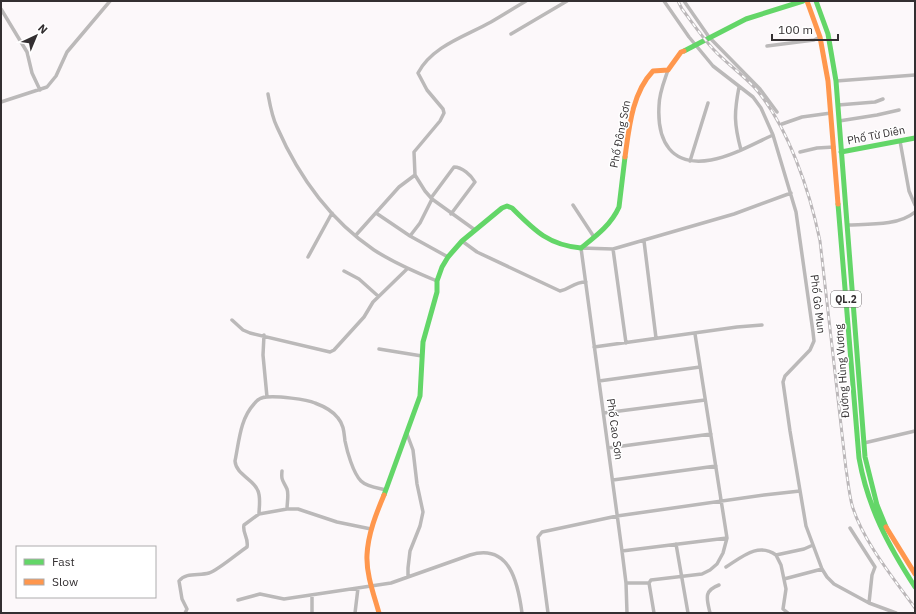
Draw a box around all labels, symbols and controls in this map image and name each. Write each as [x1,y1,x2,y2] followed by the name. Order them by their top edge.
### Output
[16,16,56,56] north arrow
[772,16,838,42] scale bar
[35,21,51,37] text: N
[778,22,813,37] text: 100 m
[607,99,633,169] street label: Phố Đông Sơn
[846,123,906,147] street label: Phố Từ Diên
[807,274,829,334] street label: Phố Gò Mun
[831,291,861,307] road number: QL.2
[832,323,852,418] street label: Đường Hùng Vương
[604,397,626,461] street label: Phố Cao Sơn
[16,546,156,598] legend
[52,554,75,569] text: Fast
[52,574,78,589] text: Slow

